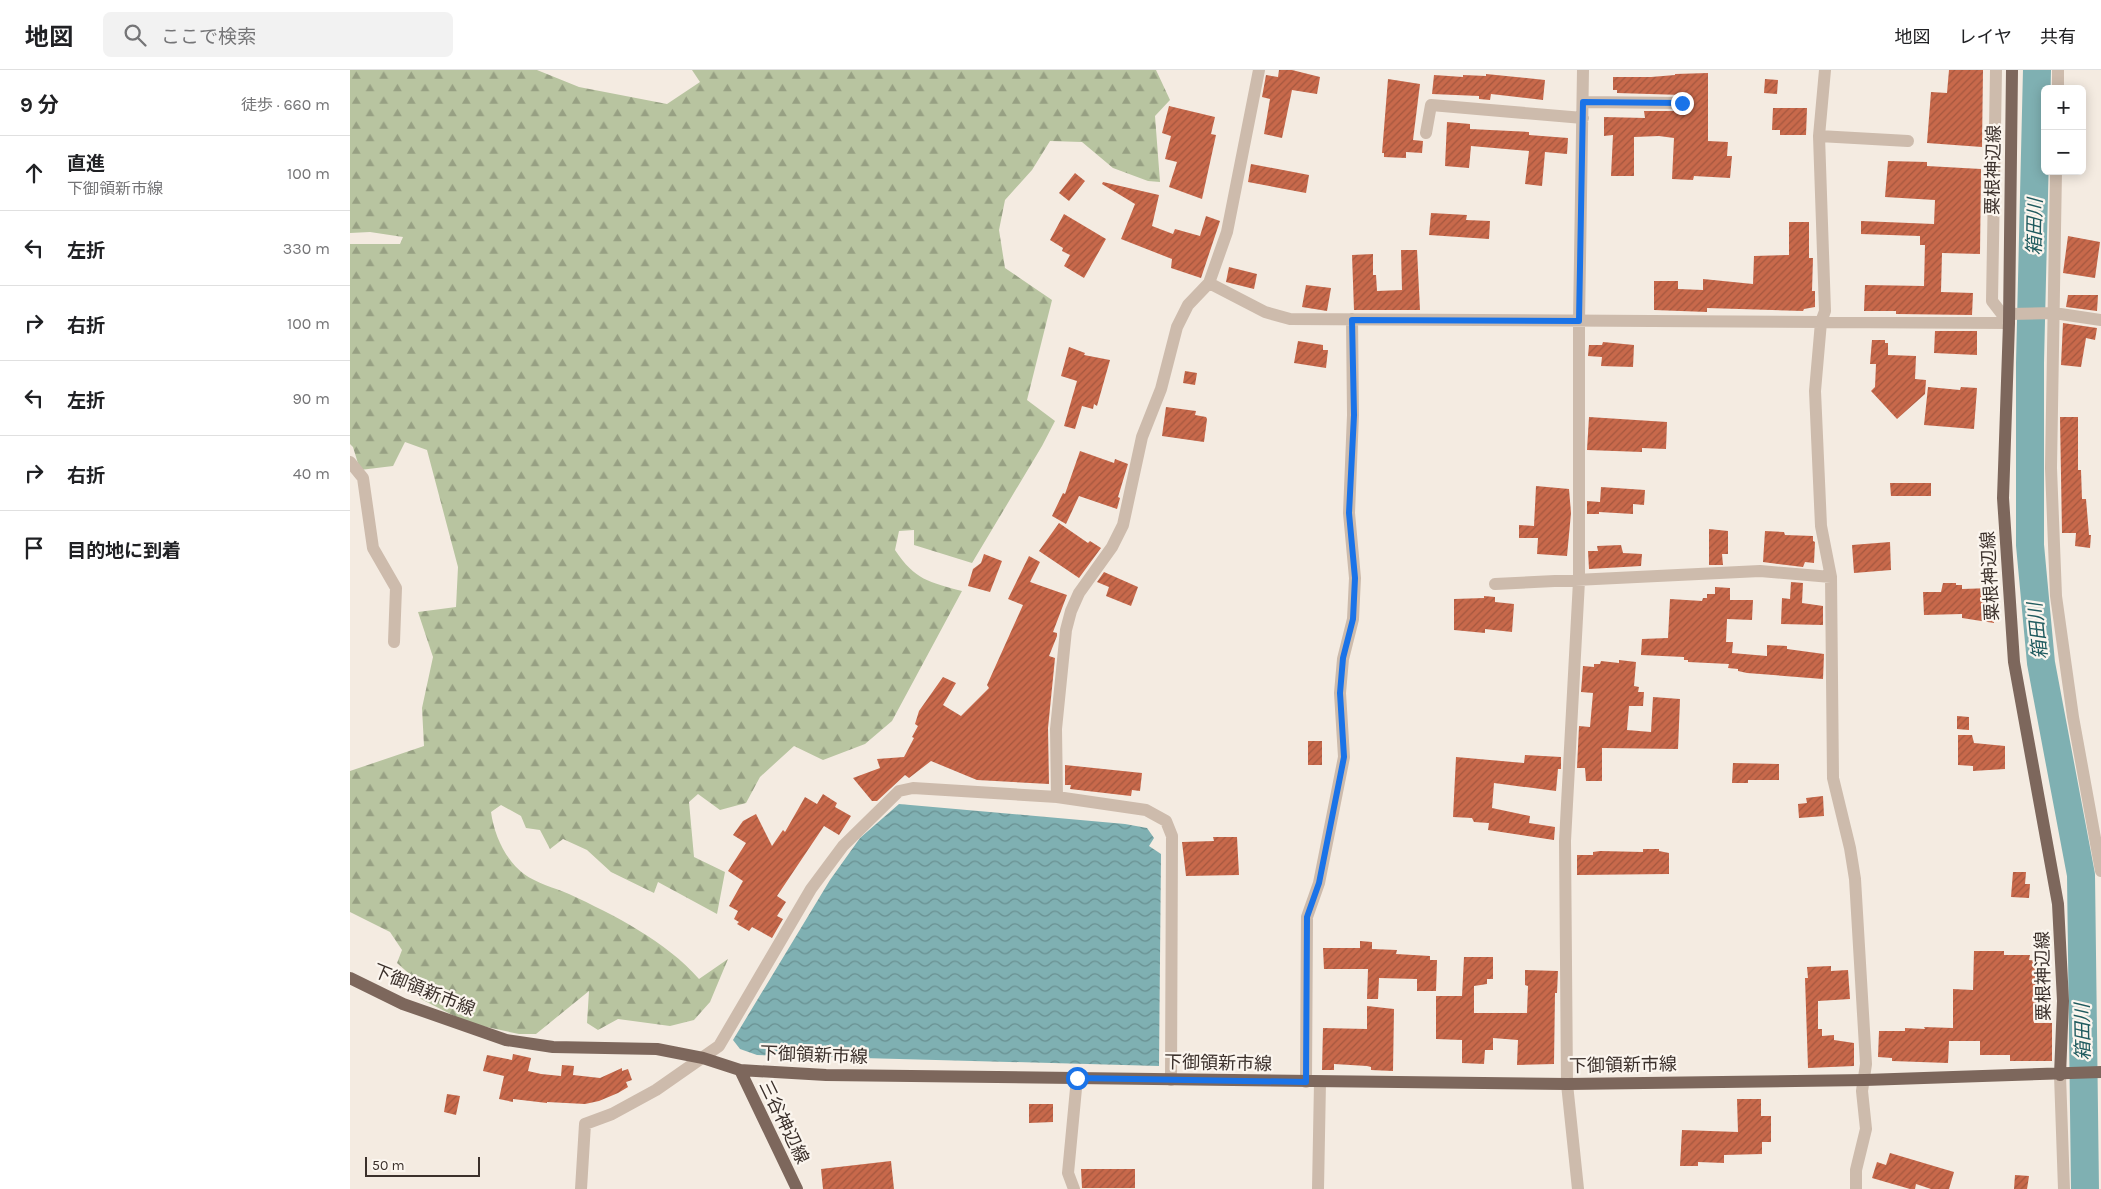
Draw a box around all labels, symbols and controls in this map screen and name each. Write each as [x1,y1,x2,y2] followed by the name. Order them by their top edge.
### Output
[103,12,453,57] search box
[121,21,149,49] icon: search
[25,23,73,51] text: 地図
[161,26,256,48] text: ここで検索
[1895,26,1931,48] text: 地図
[1959,26,2012,48] text: レイヤ
[2040,26,2076,48] text: 共有
[2041,85,2086,175] map controls
[2041,85,2086,130] button: +
[1671,92,1694,115] route end
[20,93,59,117] text: 9 分
[241,95,330,114] text: 徒歩 · 660 m
[1981,125,2005,215] street label: 粟根神辺線
[2041,130,2086,175] button: −
[67,153,105,175] text: 直進
[20,159,48,187] icon: ahead
[287,164,330,183] text: 100 m
[67,179,163,198] text: 下御領新市線
[2024,196,2047,256] water label: 箱田川
[20,234,48,262] icon: left
[283,239,330,258] text: 330 m
[67,240,105,262] text: 左折
[20,309,48,337] icon: right
[287,314,330,333] text: 100 m
[67,315,105,337] text: 右折
[20,384,48,412] icon: left
[292,389,330,408] text: 90 m
[67,390,105,412] text: 左折
[20,459,48,487] icon: right
[293,464,330,483] text: 40 m
[67,465,105,487] text: 右折
[1977,530,2003,622] street label: 粟根神辺線
[20,534,48,562] icon: arrive
[67,540,181,562] text: 目的地に到着
[2024,600,2052,661] water label: 箱田川
[2031,931,2055,1021] street label: 粟根神辺線
[370,960,478,1020] street label: 下御領新市線
[2071,1001,2094,1061] water label: 箱田川
[760,1042,868,1068] street label: 下御領新市線
[1164,1051,1272,1075] street label: 下御領新市線
[1569,1053,1677,1077] street label: 下御領新市線
[1066,1067,1089,1090] route start
[754,1077,814,1167] street label: 三谷神辺線
[365,1154,480,1177] scale bar
[372,1157,405,1174] text: 50 m

